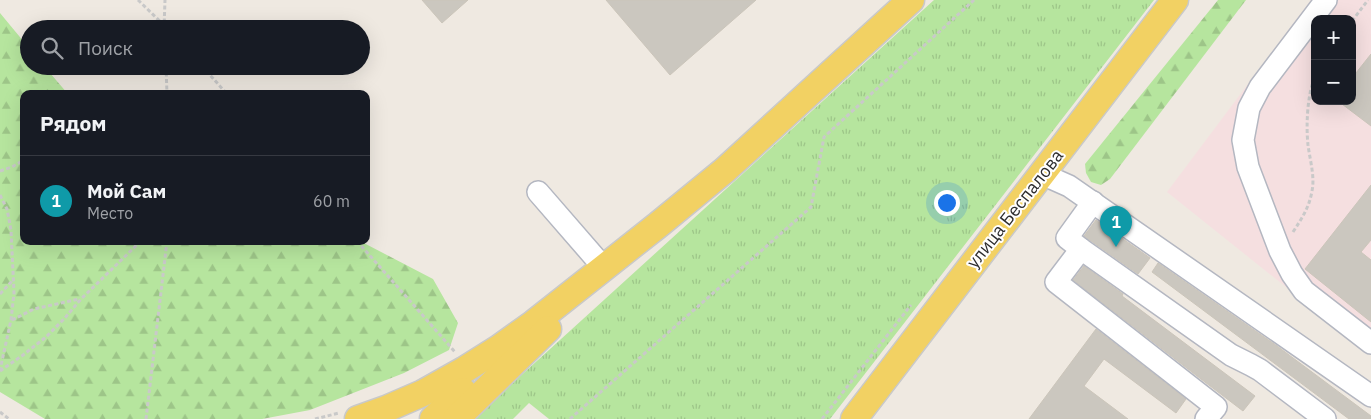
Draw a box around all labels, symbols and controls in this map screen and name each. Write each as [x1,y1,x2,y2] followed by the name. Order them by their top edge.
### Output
[1311,15,1356,105] map controls
[1311,15,1356,60] button: +
[20,20,370,75] search box
[38,34,66,62] icon: search
[78,36,133,60] text: Поиск
[1311,60,1356,105] button: −
[40,109,107,137] text: Рядом
[961,144,1068,273] street label: улица Беспалова
[87,179,166,203] text: Мой Сам
[934,190,960,216] your location
[51,191,61,211] text: 1
[313,191,350,211] text: 60 m
[87,203,133,223] text: Место
[1100,206,1132,247] pin: 1

